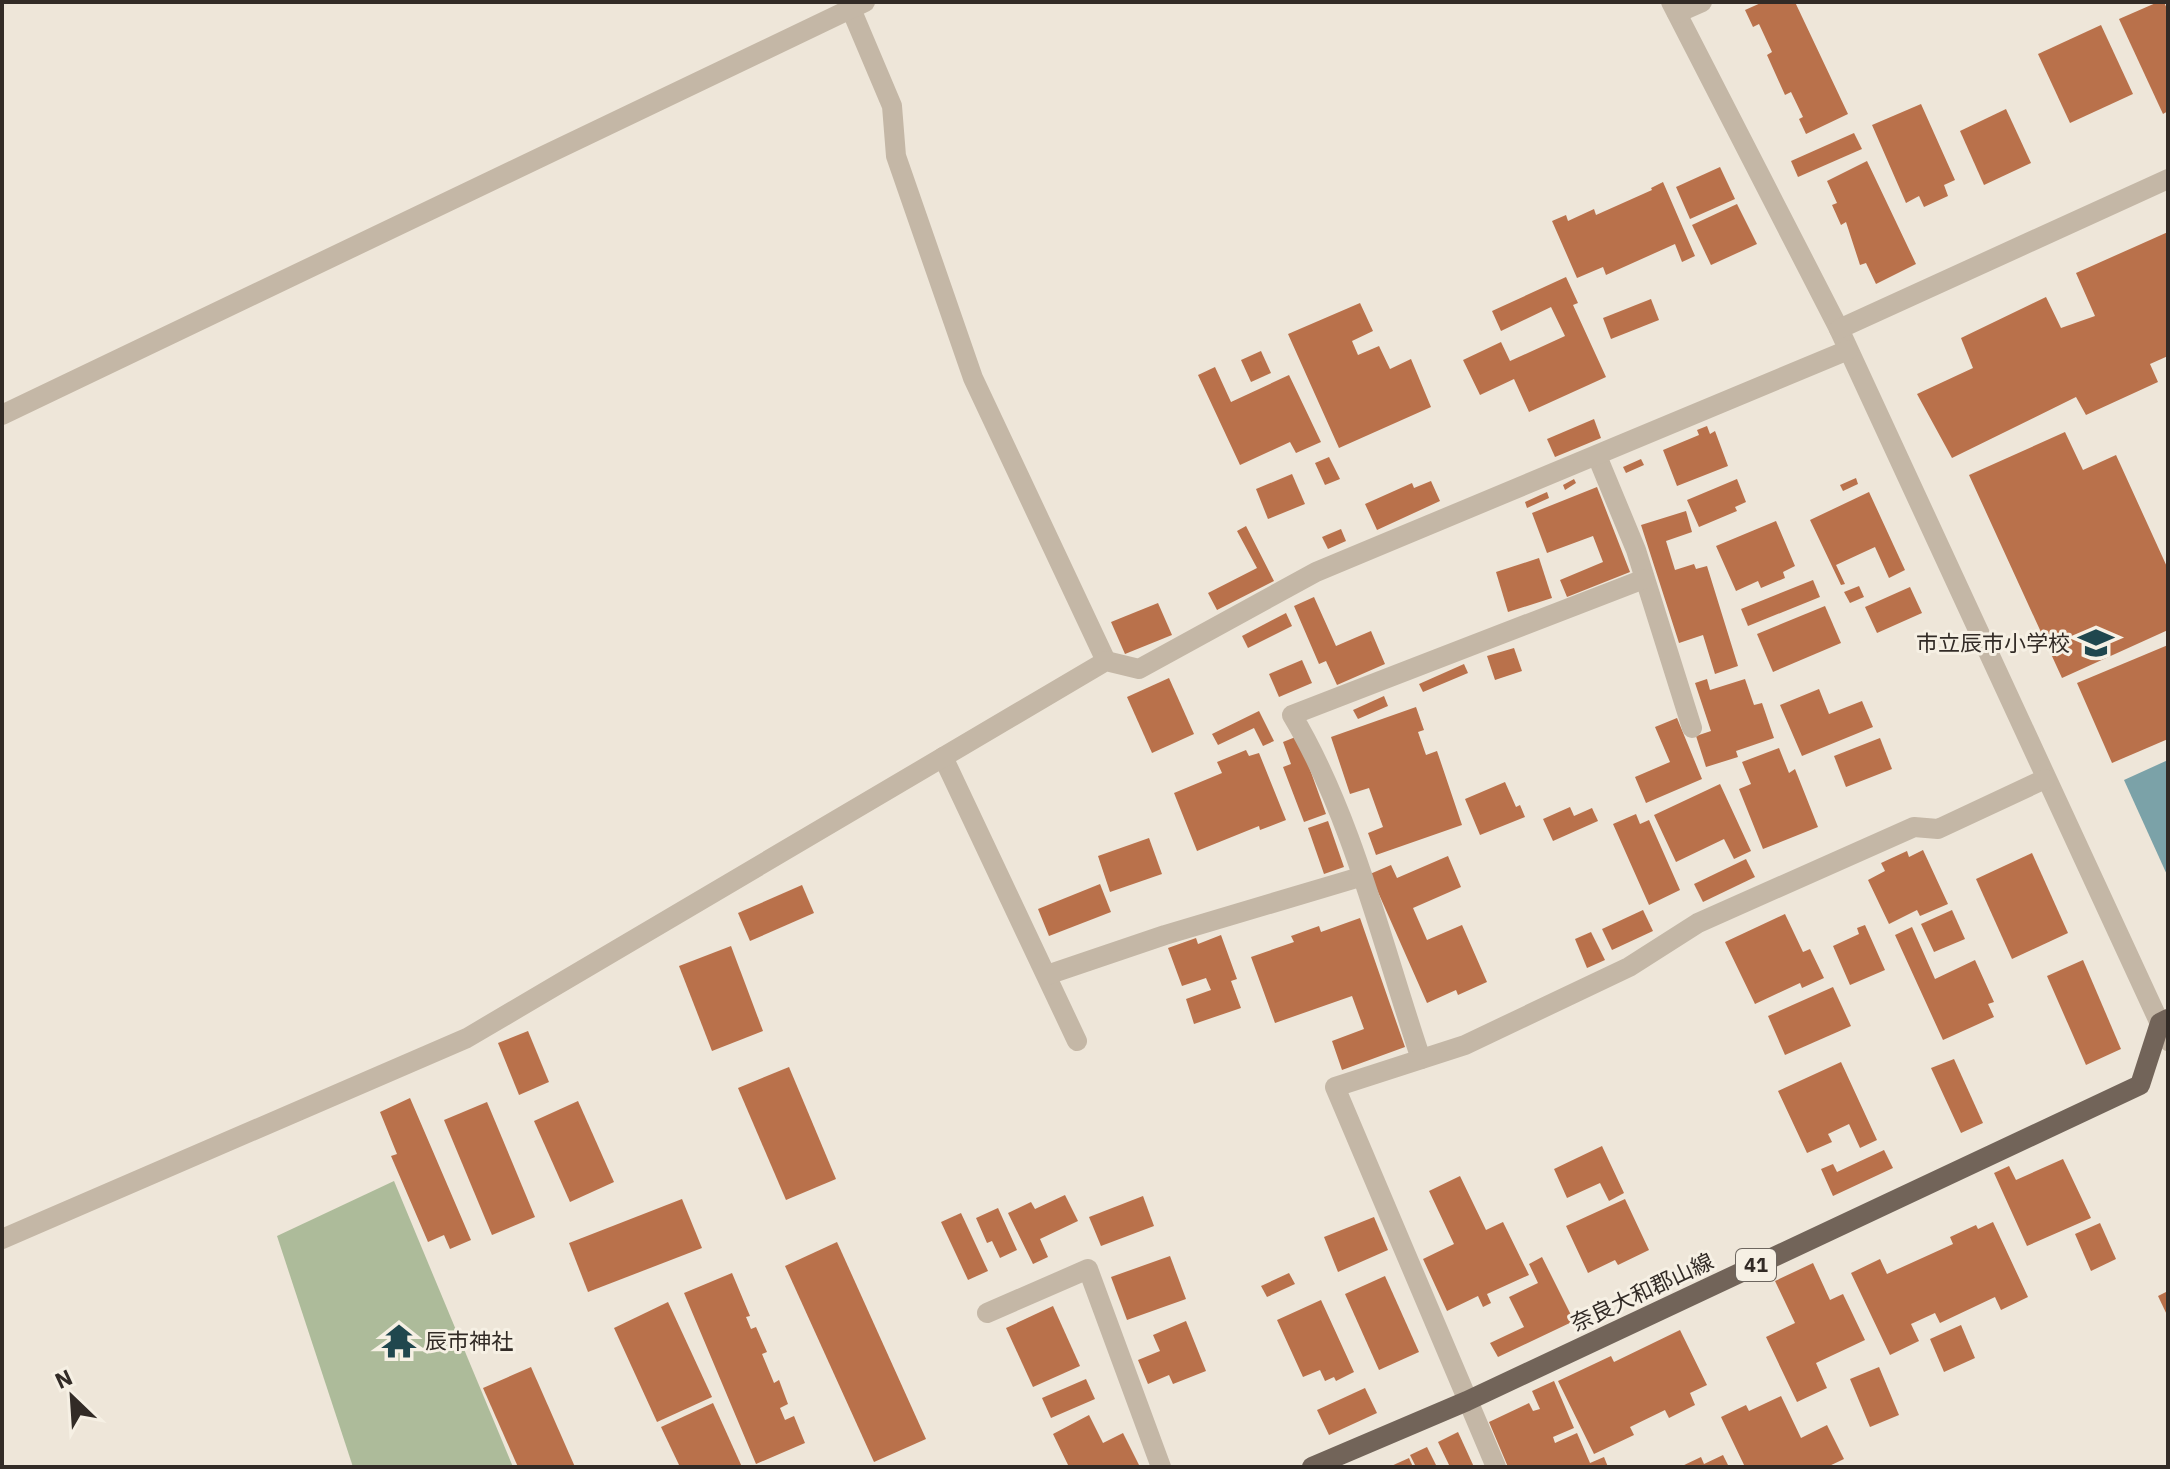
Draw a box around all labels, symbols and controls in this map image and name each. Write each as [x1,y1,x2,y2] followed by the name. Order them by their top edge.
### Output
[2077,624,2115,662] school or university icon: 市立辰市小学校
[1916,628,2070,657] place label: 市立辰市小学校
[1566,1246,1718,1337] street label: 奈良大和郡山線
[1736,1249,1776,1281] road number: 41
[380,1322,418,1360] temple icon: 辰市神社
[425,1326,513,1355] place label: 辰市神社
[32,1357,112,1437] north arrow
[50,1362,77,1395] text: N

